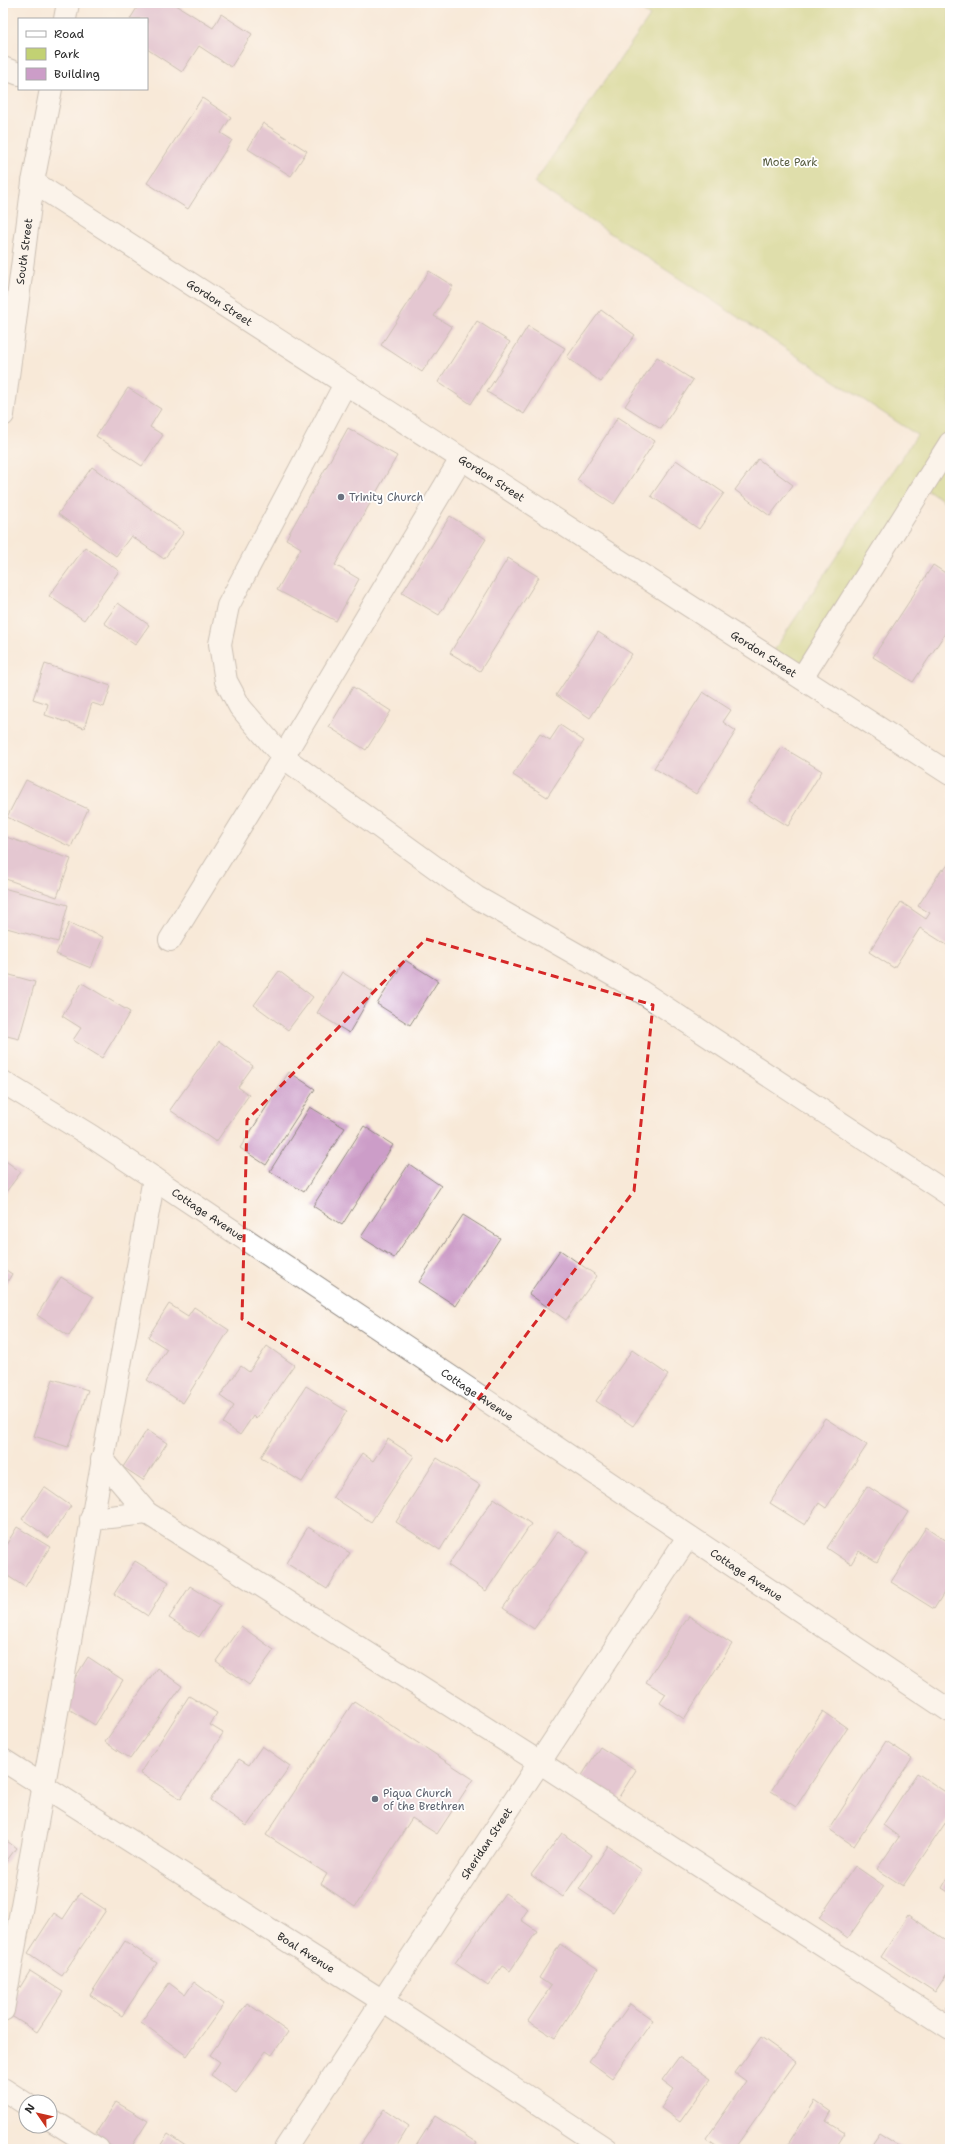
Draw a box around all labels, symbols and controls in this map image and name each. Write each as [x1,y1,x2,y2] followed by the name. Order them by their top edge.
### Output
[18,18,148,90] legend
[54,26,85,42] text: Road
[54,46,80,62] text: Park
[54,66,100,82] text: Building
[762,155,818,170] park label: Mote Park
[13,217,36,285] street label: South Street
[183,276,255,330] street label: Gordon Street
[455,452,528,506] street label: Gordon Street
[349,490,423,505] place label: Trinity Church
[336,492,346,502] marker: Trinity Church
[728,627,800,681] street label: Gordon Street
[168,1185,247,1244] street label: Cottage Avenue
[438,1365,516,1425] street label: Cottage Avenue
[707,1545,785,1605] street label: Cottage Avenue
[383,1786,465,1814] place label: Piqua Church of the Brethren
[370,1794,380,1804] marker: Piqua Church of the Brethren
[458,1805,516,1883] street label: Sheridan Street
[274,1929,338,1977] street label: Boal Avenue
[18,2094,58,2134] north arrow
[21,2101,39,2116] text: N

